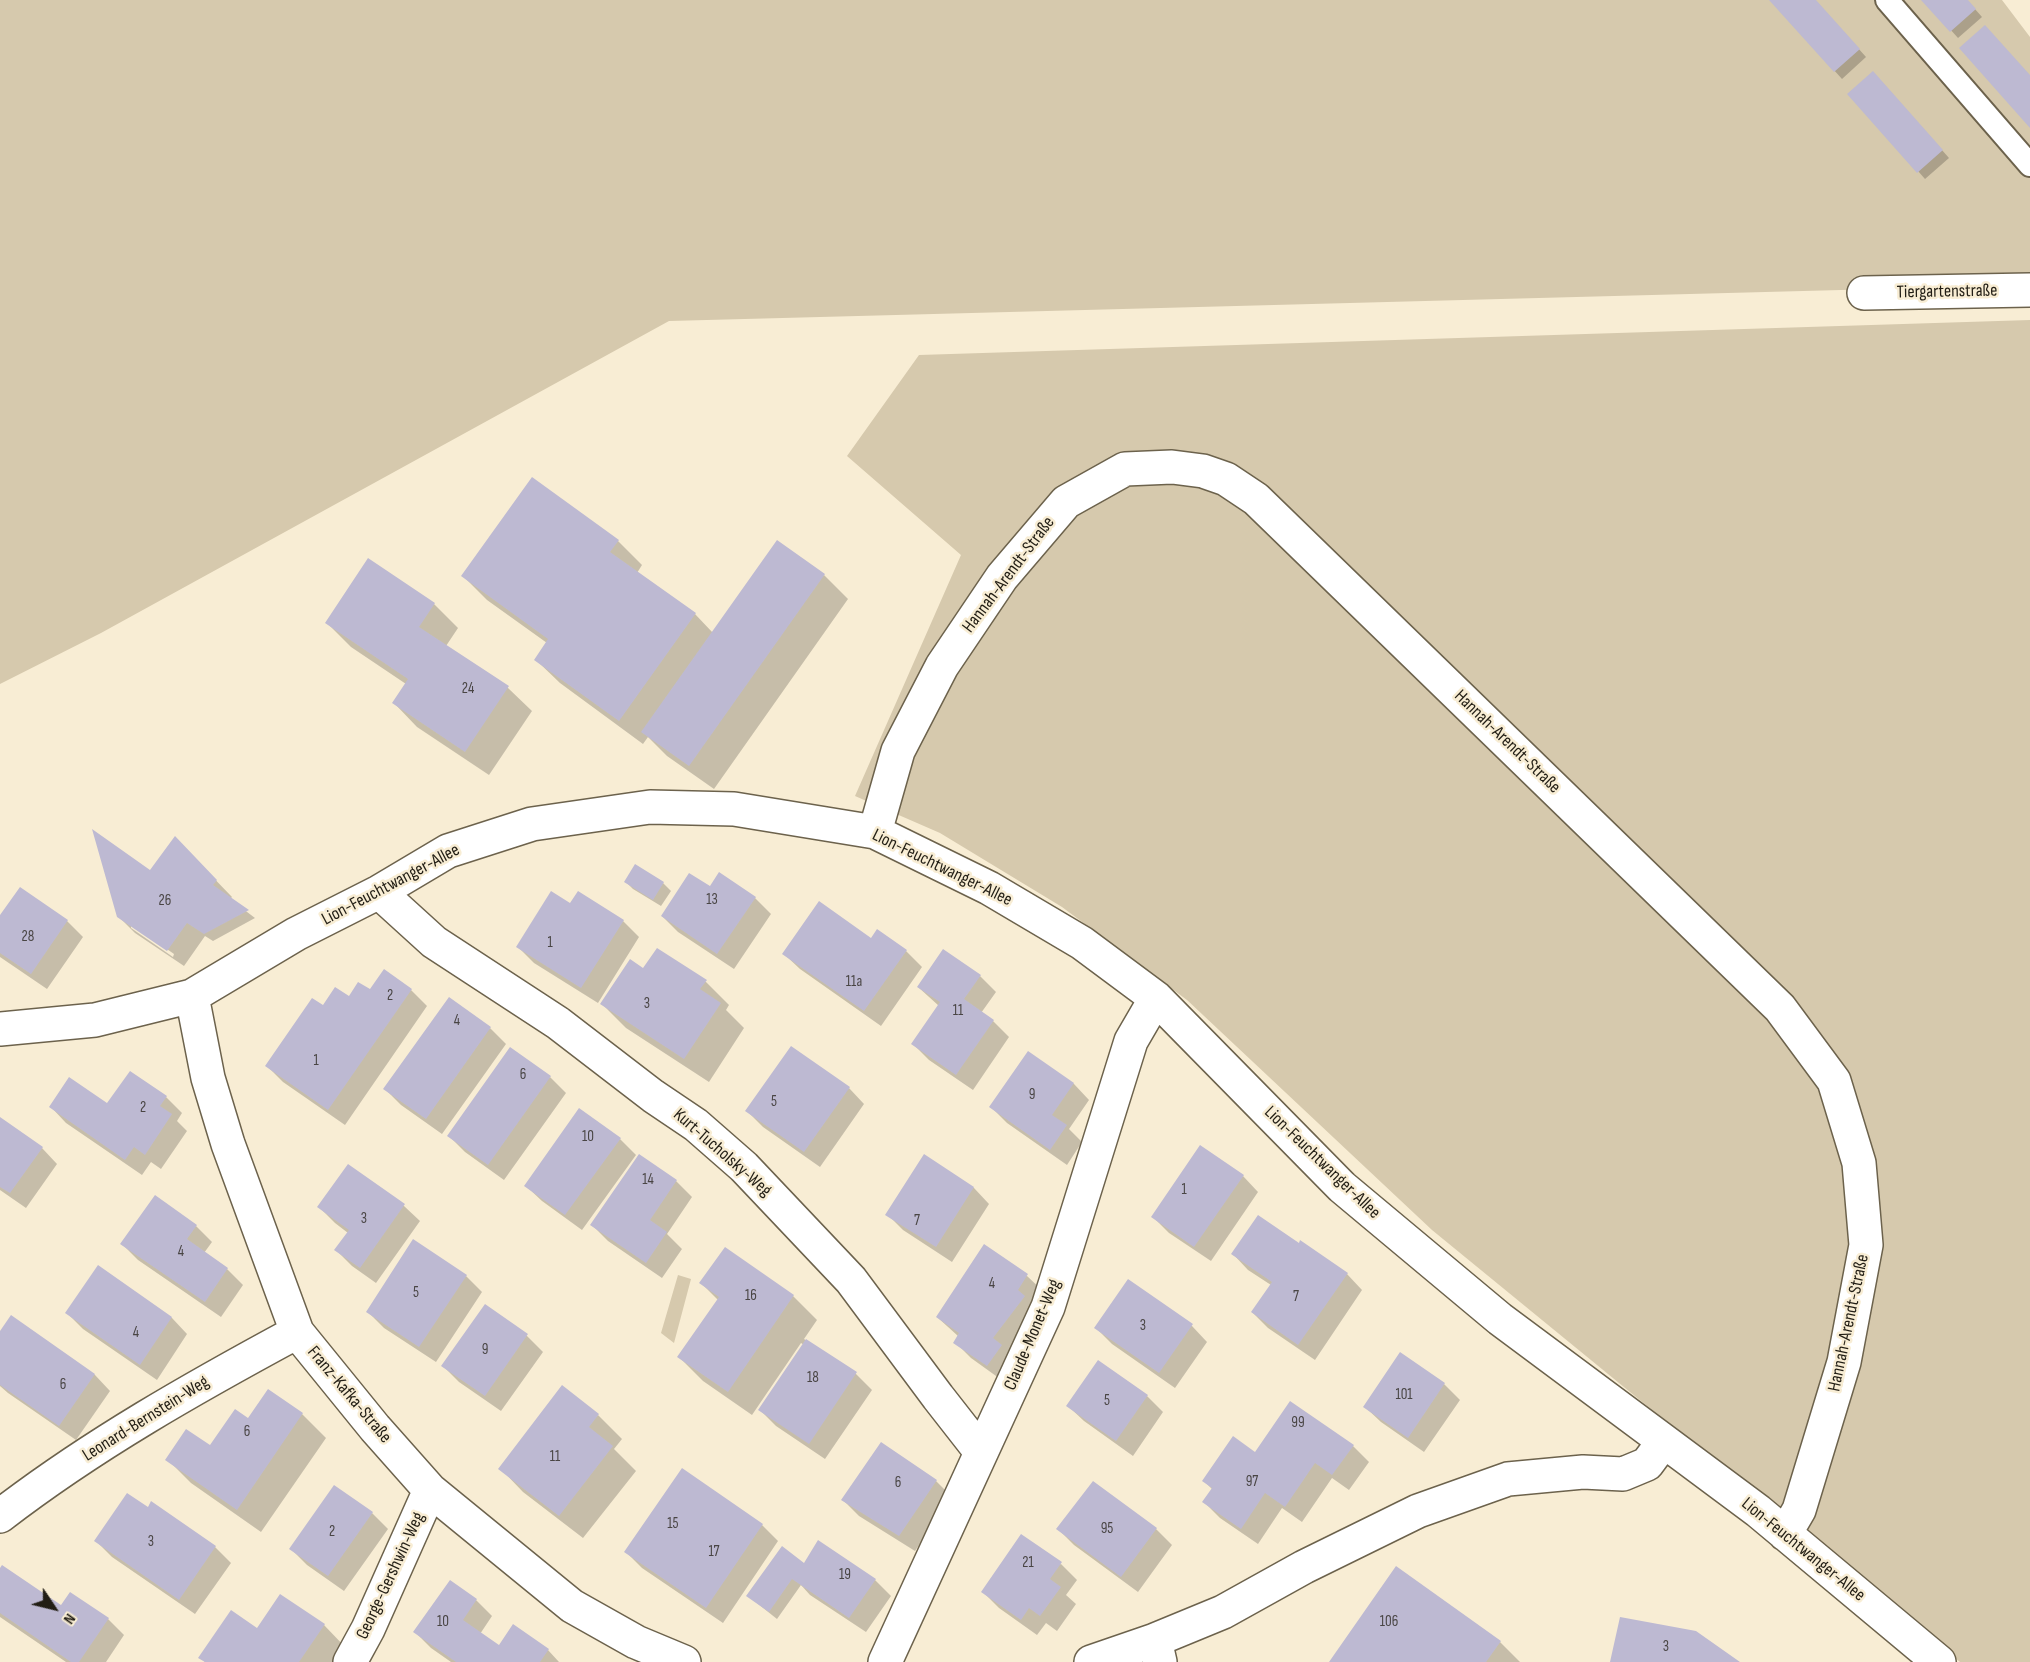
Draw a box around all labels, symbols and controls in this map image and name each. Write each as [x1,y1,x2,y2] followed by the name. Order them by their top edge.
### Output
[1896,280,1998,304] street label: Tiergartenstraße
[958,513,1060,637] street label: Hannah-Arendt-Straße
[462,680,474,698] house number: 24
[1449,686,1565,798] street label: Hannah-Arendt-Straße
[869,825,1015,911] street label: Lion-Feuchtwanger-Allee
[318,840,464,930] street label: Lion-Feuchtwanger-Allee
[706,891,718,909] house number: 13
[159,892,171,910] house number: 26
[22,928,34,946] house number: 28
[547,934,553,952] house number: 1
[846,973,862,991] house number: 11a
[387,987,393,1005] house number: 2
[644,995,650,1013] house number: 3
[953,1002,963,1020] house number: 11
[454,1012,460,1030] house number: 4
[313,1052,319,1070] house number: 1
[520,1066,526,1084] house number: 6
[1029,1086,1035,1104] house number: 9
[771,1093,777,1111] house number: 5
[140,1099,146,1117] house number: 2
[1259,1102,1385,1224] street label: Lion-Feuchtwanger-Allee
[668,1104,776,1202] street label: Kurt-Tucholsky-Weg
[582,1128,594,1146] house number: 10
[642,1171,654,1189] house number: 14
[1181,1181,1187,1199] house number: 1
[361,1210,367,1228] house number: 3
[914,1212,920,1230] house number: 7
[178,1243,184,1261] house number: 4
[1824,1253,1874,1393] street label: Hannah-Arendt-Straße
[989,1275,995,1293] house number: 4
[1000,1276,1066,1394] street label: Claude-Monet-Weg
[413,1284,419,1302] house number: 5
[745,1287,757,1305] house number: 16
[1293,1288,1299,1306] house number: 7
[1140,1317,1146,1335] house number: 3
[133,1324,139,1342] house number: 4
[482,1341,488,1359] house number: 9
[302,1342,396,1448] street label: Franz-Kafka-Straße
[807,1369,819,1387] house number: 18
[79,1371,213,1467] street label: Leonard-Bernstein-Weg
[60,1376,66,1394] house number: 6
[1395,1386,1413,1404] house number: 101
[1104,1392,1110,1410] house number: 5
[1291,1414,1305,1432] house number: 99
[244,1423,250,1441] house number: 6
[550,1448,560,1466] house number: 11
[1246,1473,1258,1491] house number: 97
[895,1474,901,1492] house number: 6
[1737,1493,1869,1607] street label: Lion-Feuchtwanger-Allee
[352,1509,430,1643] street label: George-Gershwin-Weg
[667,1515,679,1533] house number: 15
[1101,1520,1113,1538] house number: 95
[329,1523,335,1541] house number: 2
[148,1533,154,1551] house number: 3
[708,1543,720,1561] house number: 17
[1022,1554,1034,1572] house number: 21
[839,1566,851,1584] house number: 19
[24,1578,84,1638] north arrow
[59,1610,79,1628] text: N
[437,1613,449,1631] house number: 10
[1380,1613,1398,1631] house number: 106
[1663,1638,1669,1656] house number: 3

